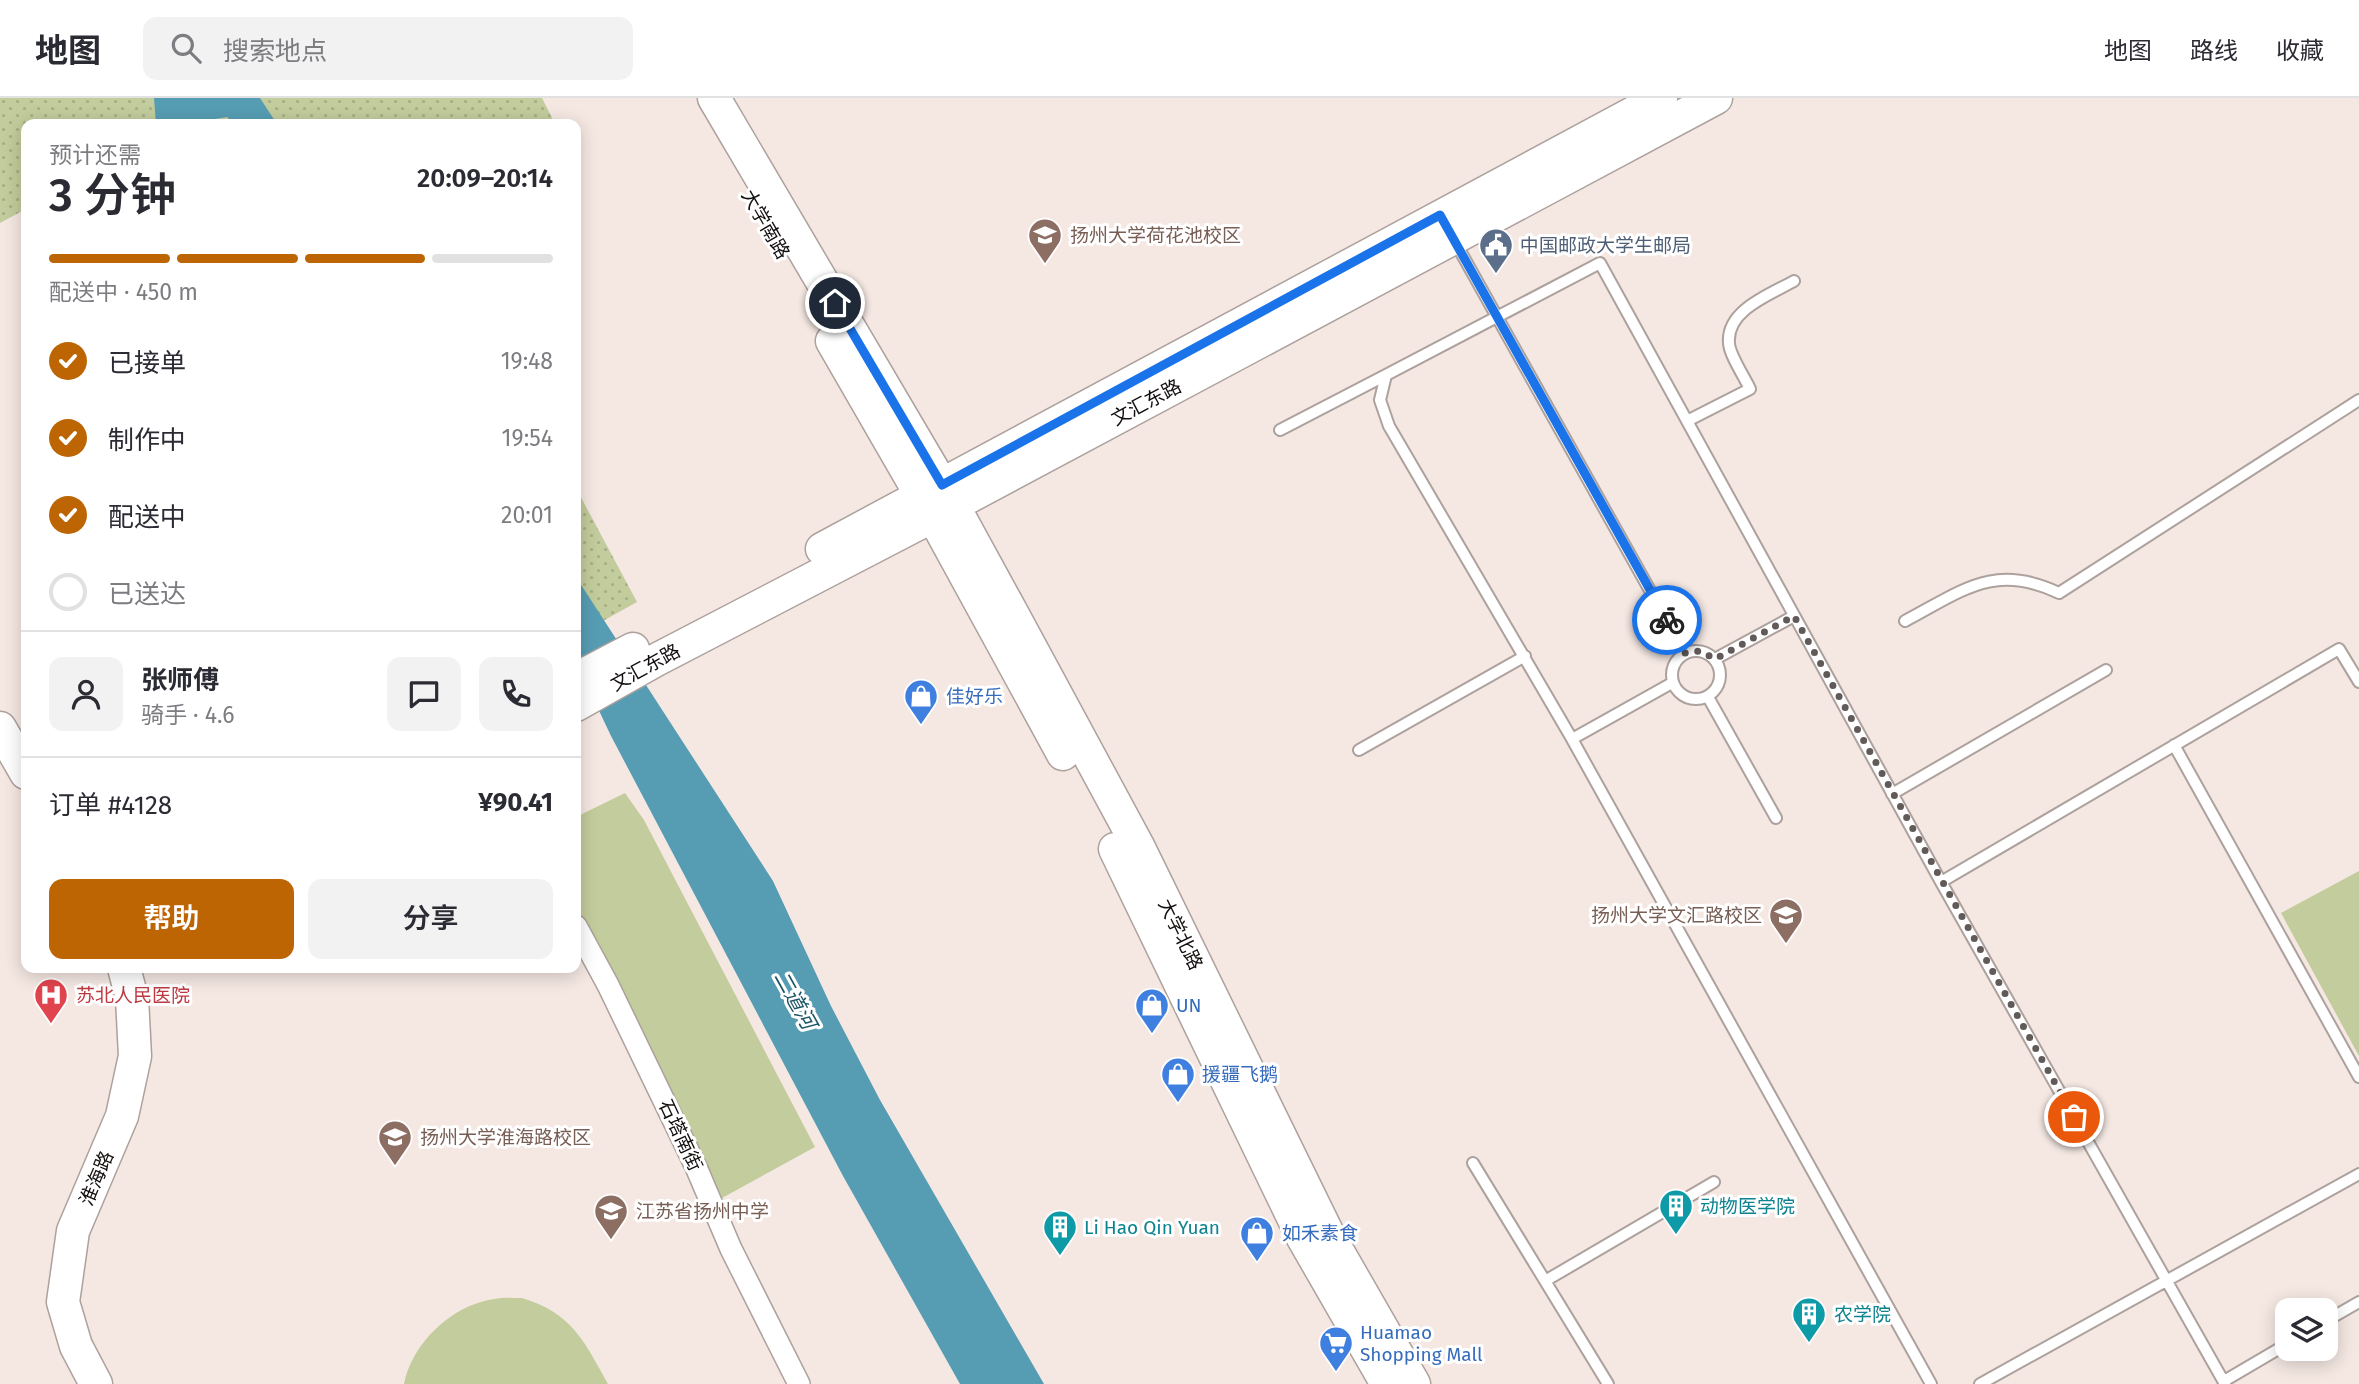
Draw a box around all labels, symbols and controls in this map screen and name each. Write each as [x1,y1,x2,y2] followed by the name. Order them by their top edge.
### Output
[143,17,633,80] search box
[167,29,205,67] icon: search
[35,31,101,71] text: 地图
[223,36,327,67] text: 搜索地点
[2104,37,2152,65] text: 地图
[2190,37,2238,65] text: 路线
[2276,37,2324,65] text: 收藏
[49,141,141,169] text: 预计还需
[417,163,553,194] text: 20:09–20:14
[49,168,176,223] text: 3 分钟
[737,186,795,263] street label: 大学南路
[1026,216,1064,265] school or university icon: 扬州大学荷花池校区
[1070,224,1241,247] place label: 扬州大学荷花池校区
[1477,226,1515,275] public building icon: 中国邮政大学生邮局
[1520,234,1691,257] place label: 中国邮政大学生邮局
[805,273,865,333] pin
[49,278,198,306] text: 配送中 · 450 m
[816,284,854,322] icon: home
[49,342,87,380] icon: check
[501,347,553,375] text: 19:48
[108,348,186,379] text: 已接单
[1107,374,1185,430] street label: 文汇东路
[49,419,87,457] icon: check
[502,424,553,452] text: 19:54
[108,425,186,456] text: 制作中
[49,496,87,534] icon: check
[501,501,553,529] text: 20:01
[108,502,186,533] text: 配送中
[108,579,186,610] text: 已送达
[1632,585,1702,655] courier
[1648,601,1686,639] icon: bike
[606,639,684,696] street label: 文汇东路
[49,657,123,731] button: person
[387,657,461,731] button: chat
[479,657,553,731] button: phone
[141,665,219,696] text: 张师傅
[902,677,940,726] shop icon: 佳好乐
[946,685,1003,708] place label: 佳好乐
[141,701,235,729] text: 骑手 · 4.6
[478,787,553,818] text: ¥90.41
[49,790,172,821] text: 订单 #4128
[49,879,294,959] button: 帮助
[308,879,553,959] button: 分享
[1154,895,1208,973] street label: 大学北路
[1767,896,1805,945] school or university icon: 扬州大学文汇路校区
[1591,904,1762,927] place label: 扬州大学文汇路校区
[768,966,824,1037] water label: 二道河
[32,976,70,1025] hospital icon: 苏北人民医院
[76,984,190,1007] place label: 苏北人民医院
[1133,986,1171,1035] shop icon: UN
[1176,994,1202,1017] place label: UN
[1159,1055,1197,1104] shop icon: 援疆飞鹅
[1202,1063,1278,1086] place label: 援疆飞鹅
[2044,1087,2104,1147] pin
[654,1096,707,1175] street label: 石塔南街
[2055,1098,2093,1136] icon: bag
[376,1118,414,1167] school or university icon: 扬州大学淮海路校区
[420,1126,591,1149] place label: 扬州大学淮海路校区
[75,1147,118,1209] street label: 淮海路
[1657,1187,1695,1236] building icon: 动物医学院
[592,1192,630,1241] school or university icon: 江苏省扬州中学
[1700,1195,1795,1218] place label: 动物医学院
[636,1200,769,1223] place label: 江苏省扬州中学
[1041,1208,1079,1257] building icon: Li Hao Qin Yuan
[1238,1214,1276,1263] shop icon: 如禾素食
[1084,1216,1220,1239] place label: Li Hao Qin Yuan
[1282,1222,1358,1245] place label: 如禾素食
[1790,1295,1828,1344] building icon: 农学院
[2275,1298,2338,1361] map controls
[2275,1298,2338,1361] button: layers
[1834,1303,1891,1326] place label: 农学院
[1360,1321,1483,1366] place label: Huamao Shopping Mall
[1317,1324,1355,1373] supermarket icon: Huamao Shopping Mall

